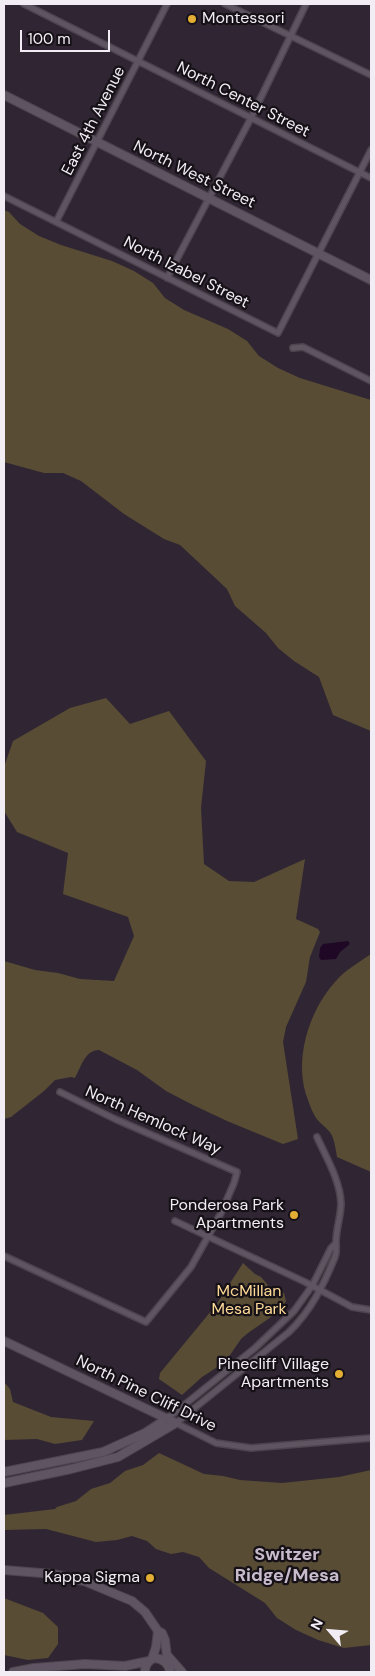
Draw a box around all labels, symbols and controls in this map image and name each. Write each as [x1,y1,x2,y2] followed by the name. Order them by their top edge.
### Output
[202,9,285,29] place label: Montessori
[186,13,198,25] marker: Montessori
[22,20,112,52] scale bar
[28,29,71,49] text: 100 m
[173,58,313,142] street label: North Center Street
[58,63,130,179] street label: East 4th Avenue
[130,137,258,213] street label: North West Street
[120,233,252,313] street label: North Izabel Street
[82,1082,224,1160] street label: North Hemlock Way
[170,1196,284,1234] place label: Ponderosa Park Apartments
[288,1209,300,1221] marker: Ponderosa Park Apartments
[211,1282,287,1320] park label: McMillan Mesa Park
[73,1352,219,1436] street label: North Pine Cliff Drive
[218,1355,329,1393] place label: Pinecliff Village Apartments
[333,1368,345,1380] marker: Pinecliff Village Apartments
[235,1544,339,1586] district label: Switzer Ridge/Mesa
[44,1568,140,1588] place label: Kappa Sigma
[144,1572,156,1584] marker: Kappa Sigma
[305,1606,355,1656] north arrow
[306,1616,327,1633] text: N

